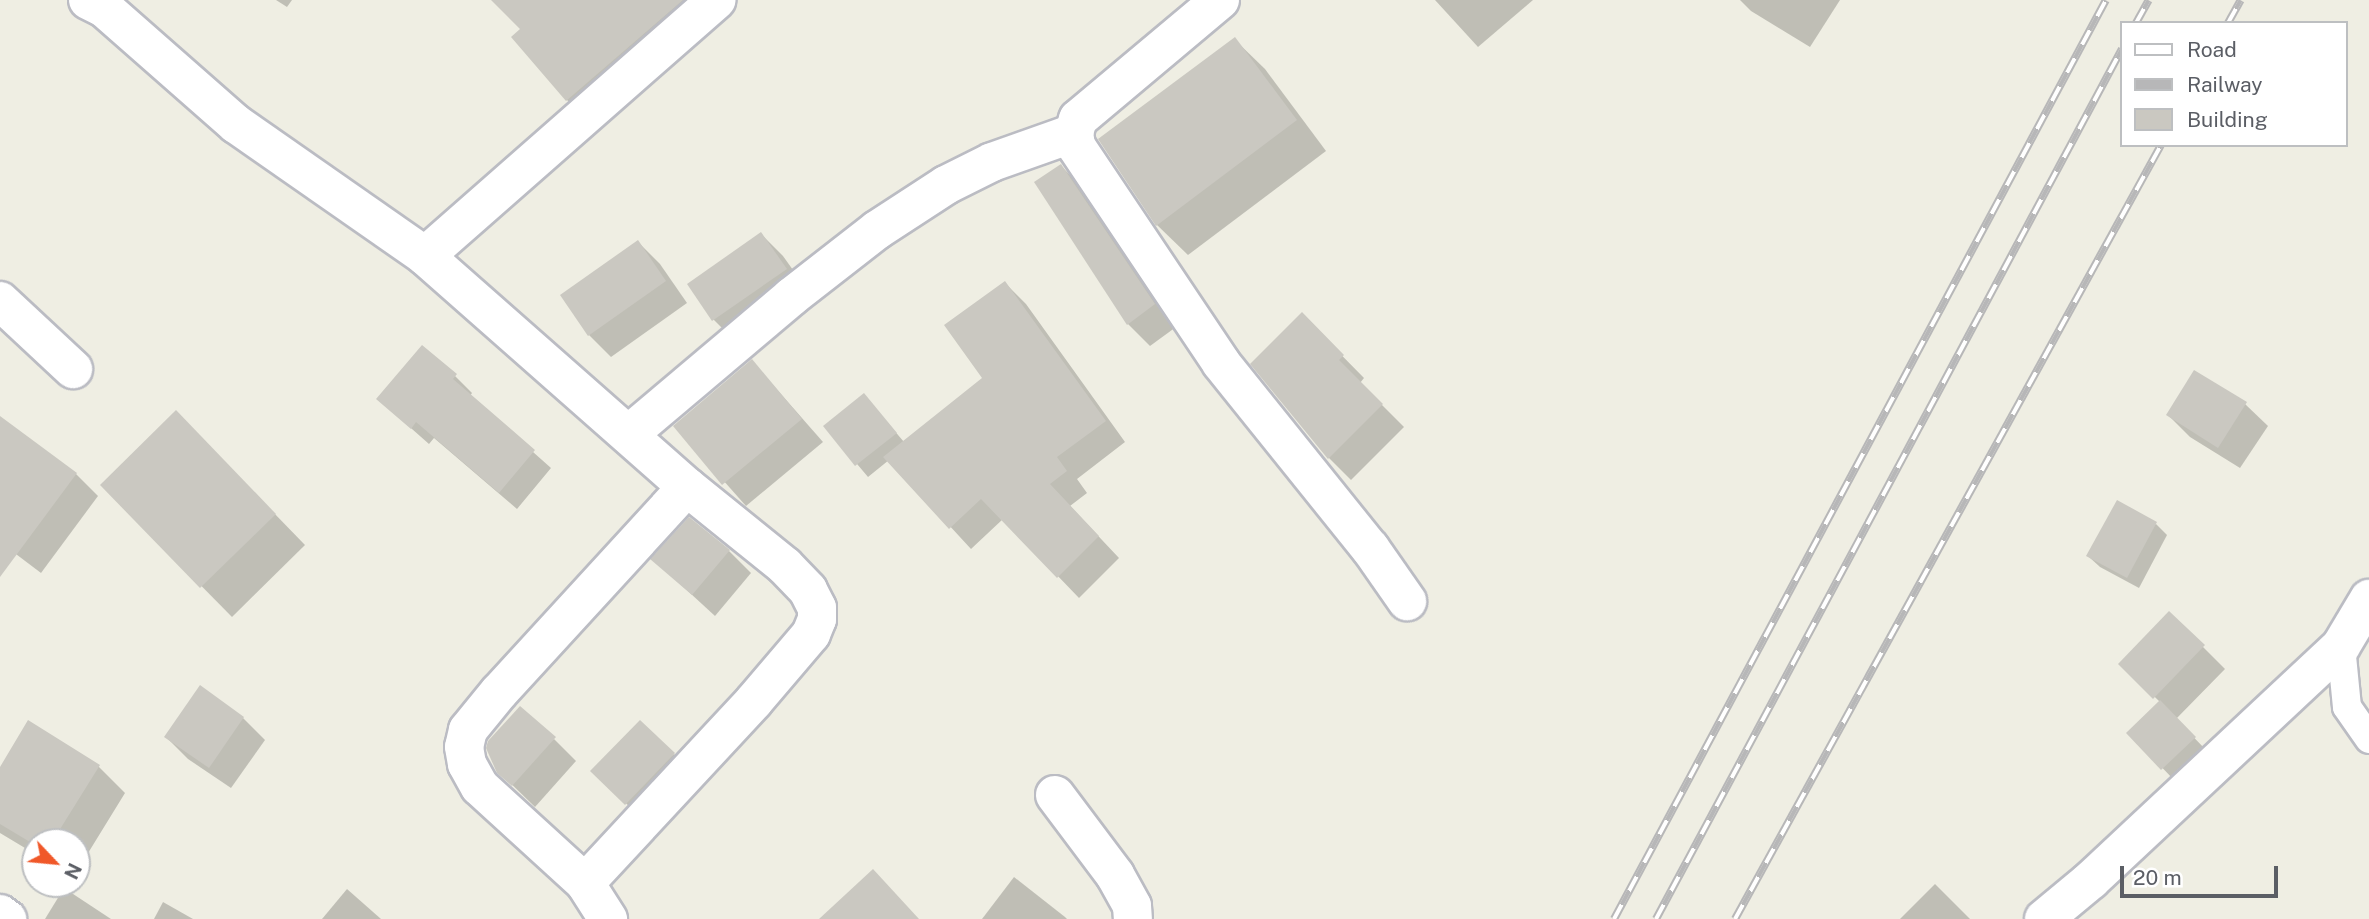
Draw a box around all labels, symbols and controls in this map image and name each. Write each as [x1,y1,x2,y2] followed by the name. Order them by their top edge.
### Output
[2120,21,2348,147] legend
[2187,37,2237,62] text: Road
[2187,72,2263,97] text: Railway
[2187,107,2268,132] text: Building
[21,828,91,898] north arrow
[2124,852,2282,896] scale bar
[60,860,86,883] text: N
[2133,865,2182,890] text: 20 m

